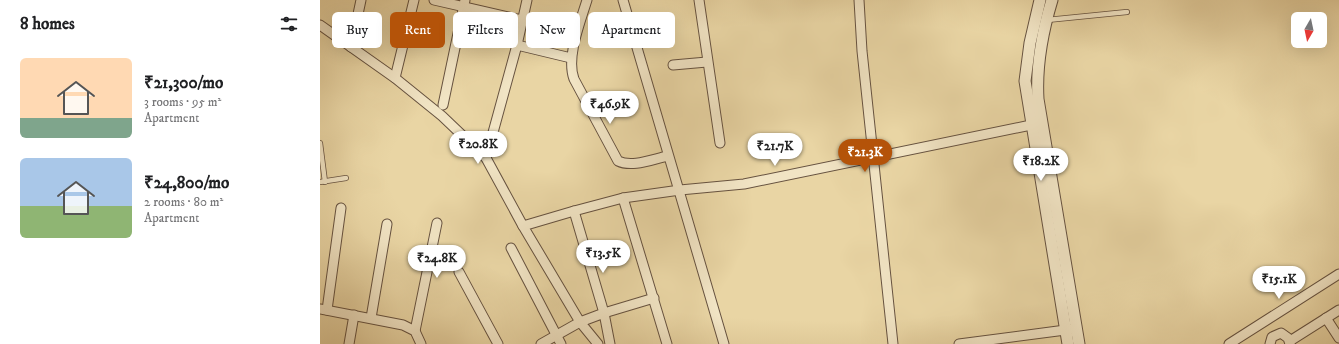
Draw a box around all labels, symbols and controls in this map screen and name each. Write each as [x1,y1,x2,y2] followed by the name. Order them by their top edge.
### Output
[332,12,382,48] chip: Buy
[390,12,445,48] chip: Rent
[453,12,518,48] chip: Filters
[526,12,580,48] chip: New
[588,12,675,48] chip: Apartment
[1291,12,1327,48] north arrow
[1291,12,1327,48] map controls
[20,13,75,35] text: 8 homes
[278,13,300,35] icon: filters
[144,72,223,94] text: ₹21,300/mo
[52,74,100,122] icon: home
[577,91,643,125] pin: ₹46.9K
[144,94,221,110] text: 3 rooms · 95 m²
[590,96,630,112] text: ₹46.9K
[144,110,199,126] text: Apartment
[445,131,511,165] pin: ₹20.8K
[742,133,808,167] pin: ₹21.7K
[458,136,498,152] text: ₹20.8K
[757,138,793,154] text: ₹21.7K
[832,139,898,173] pin: ₹21.3K
[847,144,883,160] text: ₹21.3K
[1008,148,1074,182] pin: ₹18.2K
[1022,153,1060,169] text: ₹18.2K
[144,172,229,194] text: ₹24,800/mo
[52,174,100,222] icon: home
[144,194,223,210] text: 2 rooms · 80 m²
[144,210,199,226] text: Apartment
[570,240,636,274] pin: ₹13.5K
[404,245,470,279] pin: ₹24.8K
[585,245,621,261] text: ₹13.5K
[417,250,457,266] text: ₹24.8K
[1246,266,1312,300] pin: ₹15.1K
[1261,271,1297,287] text: ₹15.1K

